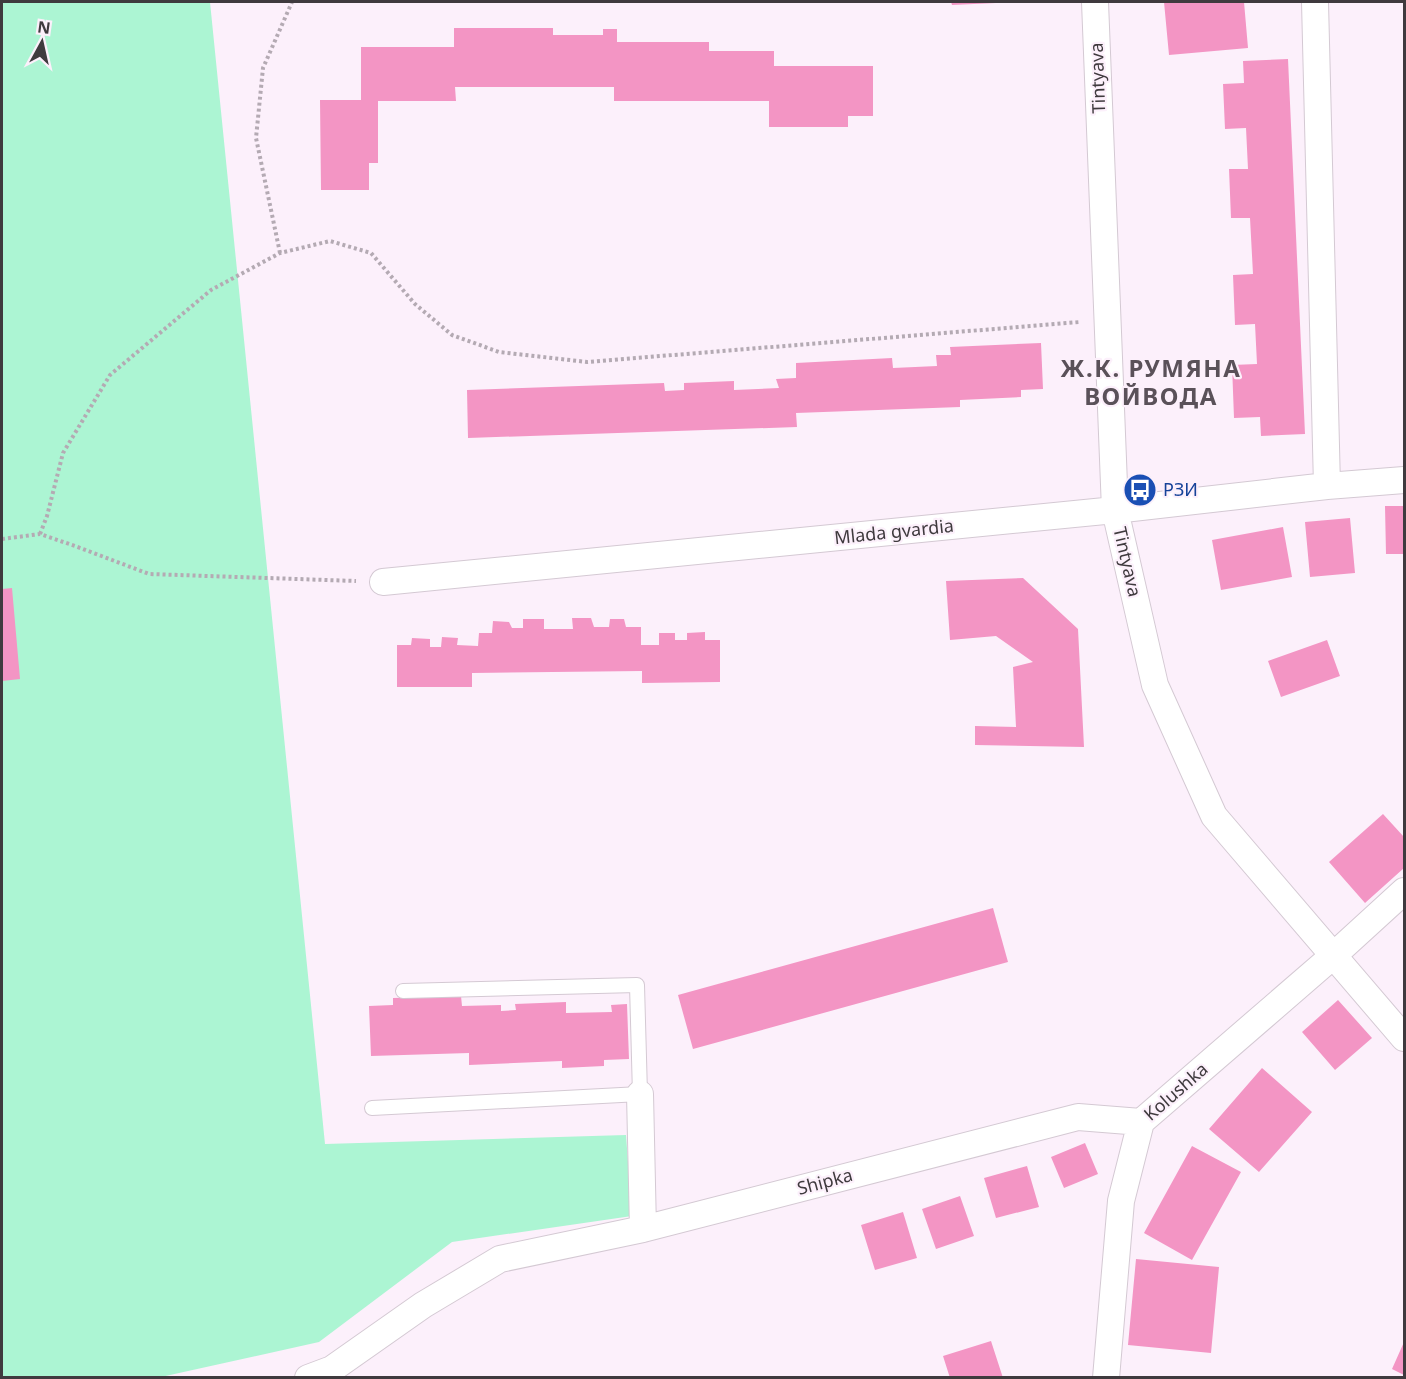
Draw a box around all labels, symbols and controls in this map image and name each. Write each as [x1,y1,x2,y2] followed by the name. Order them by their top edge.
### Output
[12,12,72,72] north arrow
[36,15,52,39] text: N
[1084,42,1110,114] street label: Tintyava
[1061,351,1241,412] district label: Ж.К. РУМЯНА ВОЙВОДА
[1122,472,1158,508] bus stop icon: РЗИ
[1163,477,1198,501] place label: РЗИ
[833,513,955,549] street label: Mlada gvardia
[1108,525,1148,599] street label: Tintyava
[1138,1057,1212,1126] street label: Kolushka
[794,1162,855,1200] street label: Shipka

